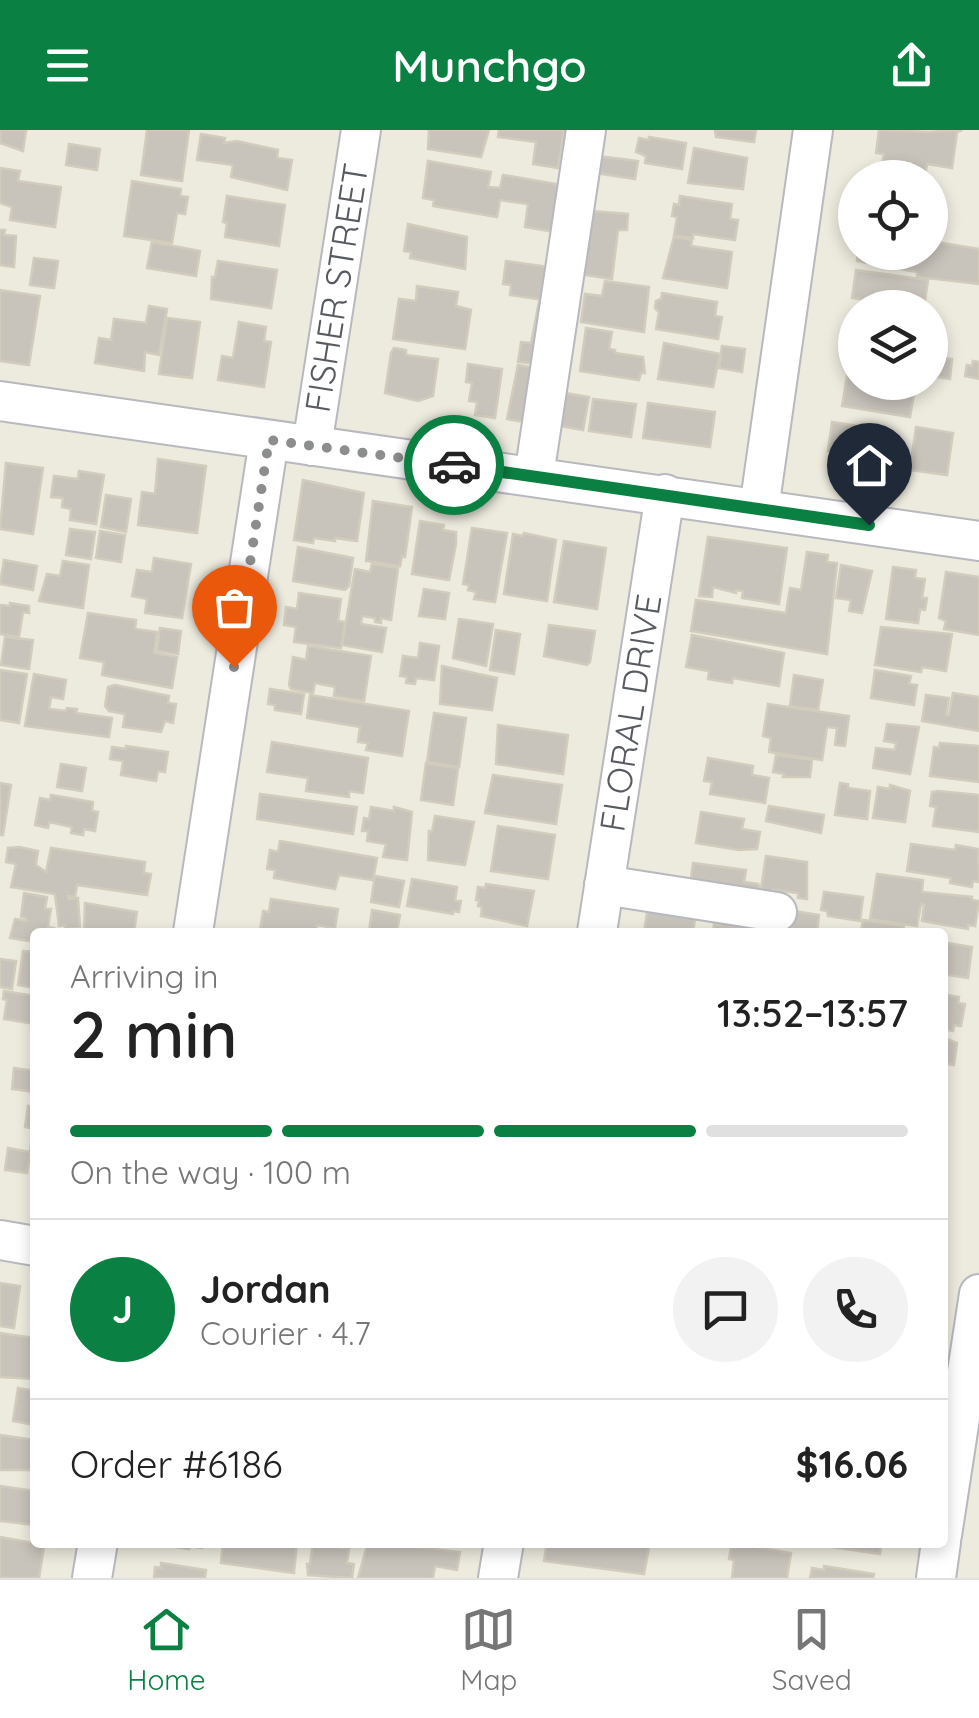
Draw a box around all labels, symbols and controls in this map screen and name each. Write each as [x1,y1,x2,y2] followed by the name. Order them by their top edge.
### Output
[392,37,587,93] text: Munchgo
[40,38,95,93] icon: menu
[884,38,939,93] icon: share
[295,160,377,415] street label: FISHER STREET
[838,160,948,400] map controls
[838,160,948,270] button: locate
[838,290,948,400] button: layers
[404,415,504,515] courier
[827,423,912,526] pin
[427,438,482,493] icon: car
[842,438,897,493] icon: home
[192,565,277,668] pin
[207,580,262,635] icon: bag
[590,591,670,835] street label: FLORAL DRIVE
[70,956,219,996] text: Arriving in
[717,989,908,1037] text: 13:52–13:57
[70,993,238,1074] text: 2 min
[70,1152,351,1192] text: On the way · 100 m
[673,1257,778,1362] button: chat
[803,1257,908,1362] button: phone
[200,1265,331,1313] text: Jordan
[112,1285,133,1333] text: J
[200,1313,371,1353] text: Courier · 4.7
[70,1440,283,1488] text: Order #6186
[796,1440,908,1488] text: $16.06
[127,1602,206,1697] tab: Home
[460,1602,517,1697] tab: Map
[772,1602,852,1697] tab: Saved

